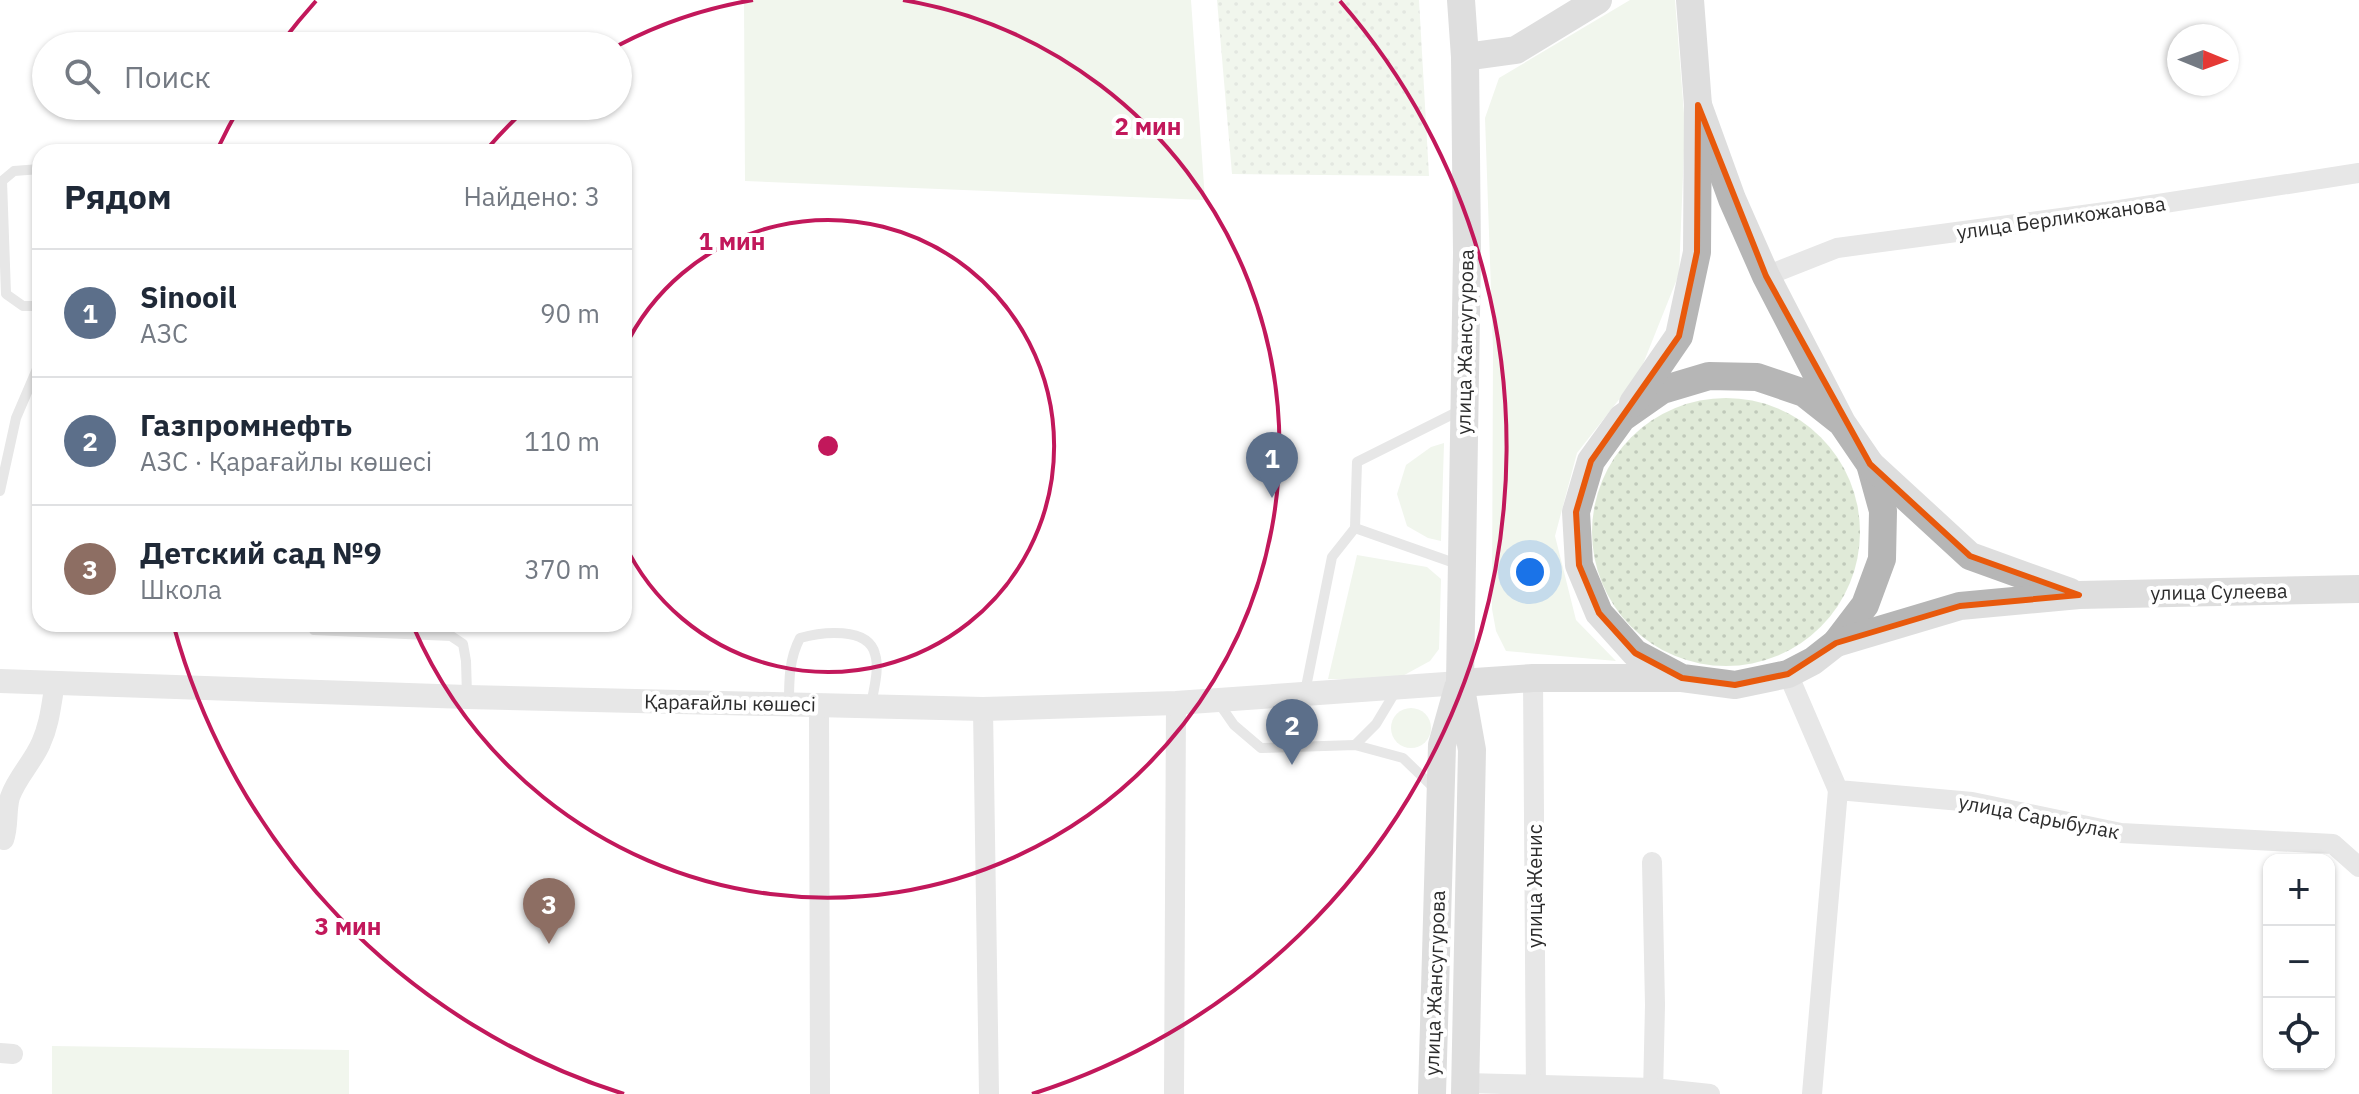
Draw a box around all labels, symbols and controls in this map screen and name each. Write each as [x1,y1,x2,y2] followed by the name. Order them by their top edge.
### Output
[2167,24,2239,96] north arrow
[32,32,632,120] search box
[60,54,104,98] icon: search
[124,57,211,96] text: Поиск
[1115,110,1181,142] text: 2 мин
[64,174,172,218] text: Рядом
[463,179,600,213] text: Найдено: 3
[1955,189,2167,246] street label: улица Берликожанова
[699,225,765,257] text: 1 мин
[1449,249,1480,435] street label: улица Жансугурова
[140,277,237,316] text: Sinooil
[82,296,98,330] text: 1
[540,296,600,330] text: 90 m
[140,316,188,350] text: АЗС
[140,405,352,444] text: Газпромнефть
[82,424,98,458] text: 2
[524,424,600,458] text: 110 m
[814,432,842,460] centre of rings
[1246,432,1298,498] pin: 1
[140,444,432,478] text: АЗС · Қарағайлы көшесі
[140,533,382,572] text: Детский сад №9
[82,552,98,586] text: 3
[524,552,600,586] text: 370 m
[1510,552,1550,592] your location
[140,572,222,606] text: Школа
[2150,577,2288,606] street label: улица Сулеева
[644,688,816,717] street label: Қарағайлы көшесі
[1266,699,1318,765] pin: 2
[1956,788,2122,845] street label: улица Сарыбулак
[1521,824,1548,948] street label: улица Женис
[2263,854,2335,1070] map controls
[2263,854,2335,926] button: +
[523,878,575,944] pin: 3
[1418,890,1451,1076] street label: улица Жансугурова
[315,910,381,942] text: 3 мин
[2263,926,2335,998] button: −
[2263,998,2335,1070] button: locate

